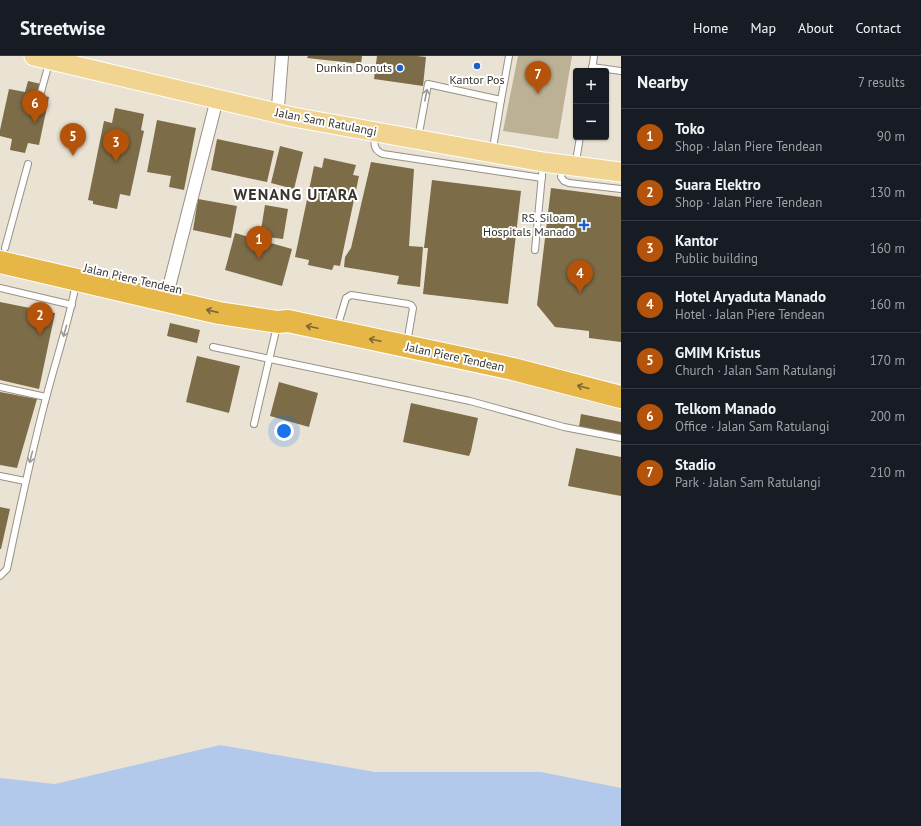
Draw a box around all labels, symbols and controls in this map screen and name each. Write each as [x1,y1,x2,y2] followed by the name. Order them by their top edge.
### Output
[20,16,105,40] text: Streetwise
[693,19,728,37] text: Home
[750,19,776,37] text: Map
[798,19,834,37] text: About
[856,19,901,37] text: Contact
[316,60,392,75] place label: Dunkin Donuts
[472,61,482,71] marker: Kantor Pos
[525,61,551,94] pin: 7
[395,63,405,73] marker: Dunkin Donuts
[573,68,609,140] map controls
[573,68,609,104] button: +
[637,71,688,93] text: Nearby
[450,72,504,87] place label: Kantor Pos
[858,74,905,91] text: 7 results
[423,89,431,102] one-way arrow
[22,90,48,123] pin: 6
[273,104,378,139] street label: Jalan Sam Ratulangi
[573,104,609,140] button: −
[675,119,705,138] text: Toko
[60,123,86,156] pin: 5
[646,128,654,145] text: 1
[877,128,905,145] text: 90 m
[103,129,129,162] pin: 3
[675,138,822,155] text: Shop · Jalan Piere Tendean
[675,175,761,194] text: Suara Elektro
[234,184,358,204] district label: WENANG UTARA
[646,184,654,201] text: 2
[870,184,905,201] text: 130 m
[675,194,822,211] text: Shop · Jalan Piere Tendean
[483,210,575,239] place label: RS. Siloam Hospitals Manado
[578,219,590,231] marker: RS. Siloam Hospitals Manado
[246,226,272,259] pin: 1
[675,231,718,250] text: Kantor
[646,240,654,257] text: 3
[870,240,905,257] text: 160 m
[675,250,758,267] text: Public building
[81,260,184,297] street label: Jalan Piere Tendean
[567,260,593,293] pin: 4
[675,287,826,306] text: Hotel Aryaduta Manado
[646,296,654,313] text: 4
[870,296,905,313] text: 160 m
[27,302,53,335] pin: 2
[675,306,825,323] text: Hotel · Jalan Piere Tendean
[206,307,219,315] one-way arrow
[306,322,319,330] one-way arrow
[61,324,68,337] one-way arrow
[369,335,382,343] one-way arrow
[403,339,506,374] street label: Jalan Piere Tendean
[675,343,760,362] text: GMIM Kristus
[646,352,654,369] text: 5
[870,352,905,369] text: 170 m
[675,362,836,379] text: Church · Jalan Sam Ratulangi
[577,383,590,391] one-way arrow
[675,399,776,418] text: Telkom Manado
[646,408,654,425] text: 6
[870,408,905,425] text: 200 m
[675,418,829,435] text: Office · Jalan Sam Ratulangi
[274,421,294,441] your location
[27,450,34,463] one-way arrow
[675,455,716,474] text: Stadio
[646,464,654,481] text: 7
[870,464,905,481] text: 210 m
[675,474,821,491] text: Park · Jalan Sam Ratulangi

